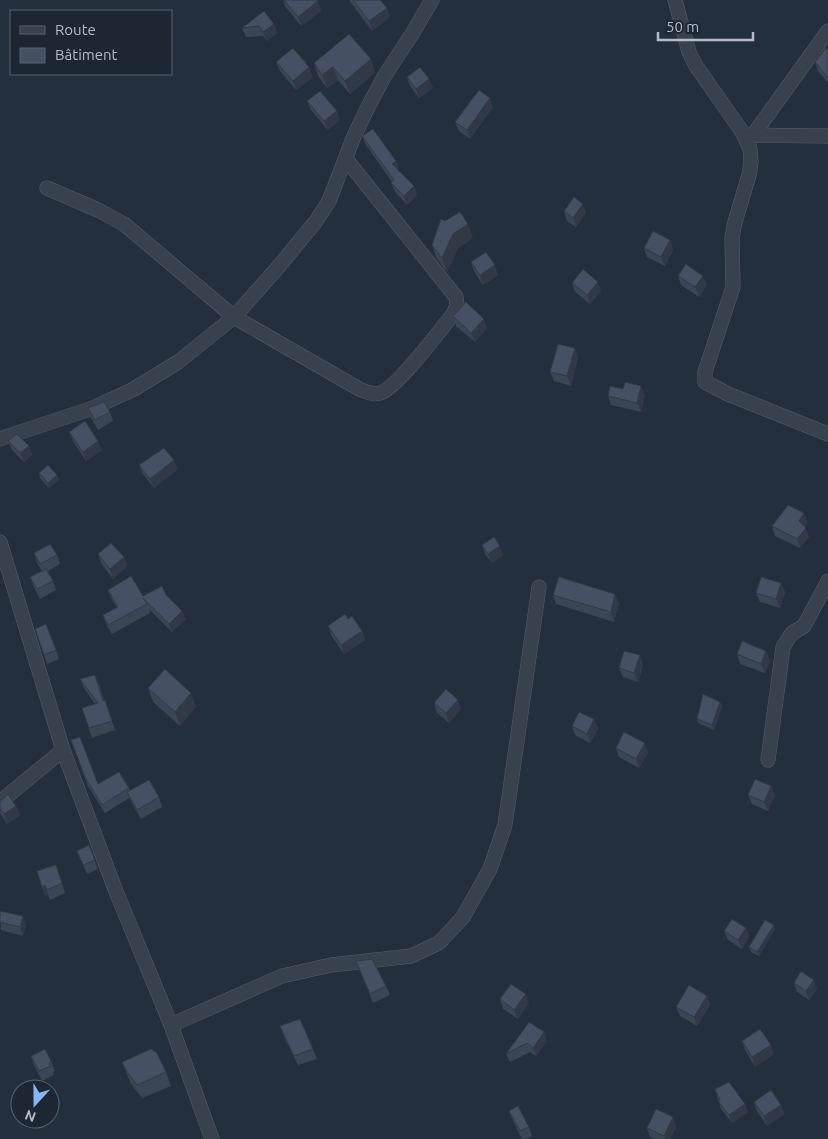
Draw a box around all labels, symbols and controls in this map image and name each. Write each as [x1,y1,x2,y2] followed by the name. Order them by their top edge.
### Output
[10,10,172,75] legend
[658,10,753,42] scale bar
[666,18,699,35] text: 50 m
[55,21,96,38] text: Route
[55,46,118,63] text: Bâtiment
[10,1079,60,1129] north arrow
[23,1107,38,1125] text: N

